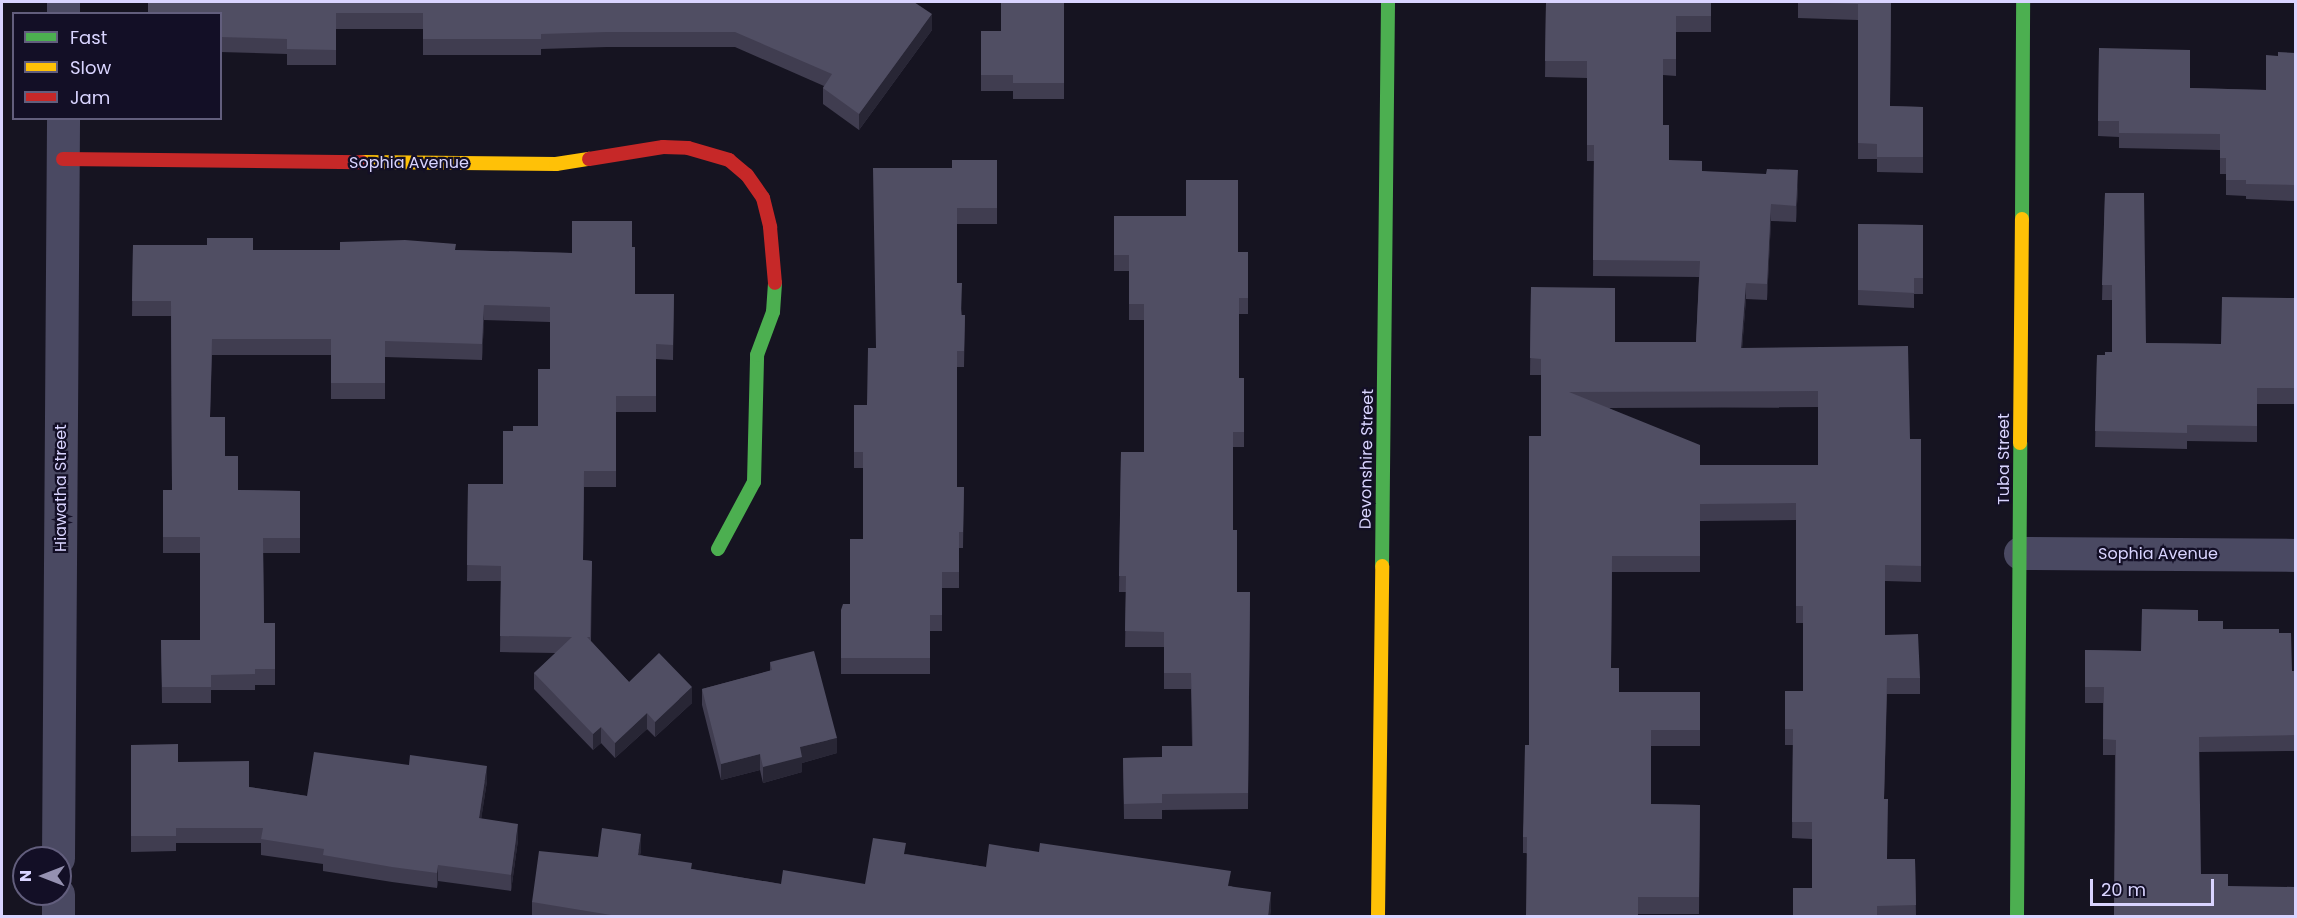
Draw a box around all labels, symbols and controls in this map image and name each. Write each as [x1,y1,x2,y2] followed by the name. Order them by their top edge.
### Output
[12,12,222,120] legend
[70,25,107,50] text: Fast
[70,55,111,80] text: Slow
[70,85,110,110] text: Jam
[349,153,469,173] street label: Sophia Avenue
[1356,389,1378,529] street label: Devonshire Street
[1994,413,2014,505] street label: Tuba Street
[51,424,71,552] street label: Hiawatha Street
[2098,544,2218,564] street label: Sophia Avenue
[12,846,72,906] north arrow
[2093,867,2218,905] scale bar
[14,870,37,882] text: N
[2101,877,2146,902] text: 20 m

